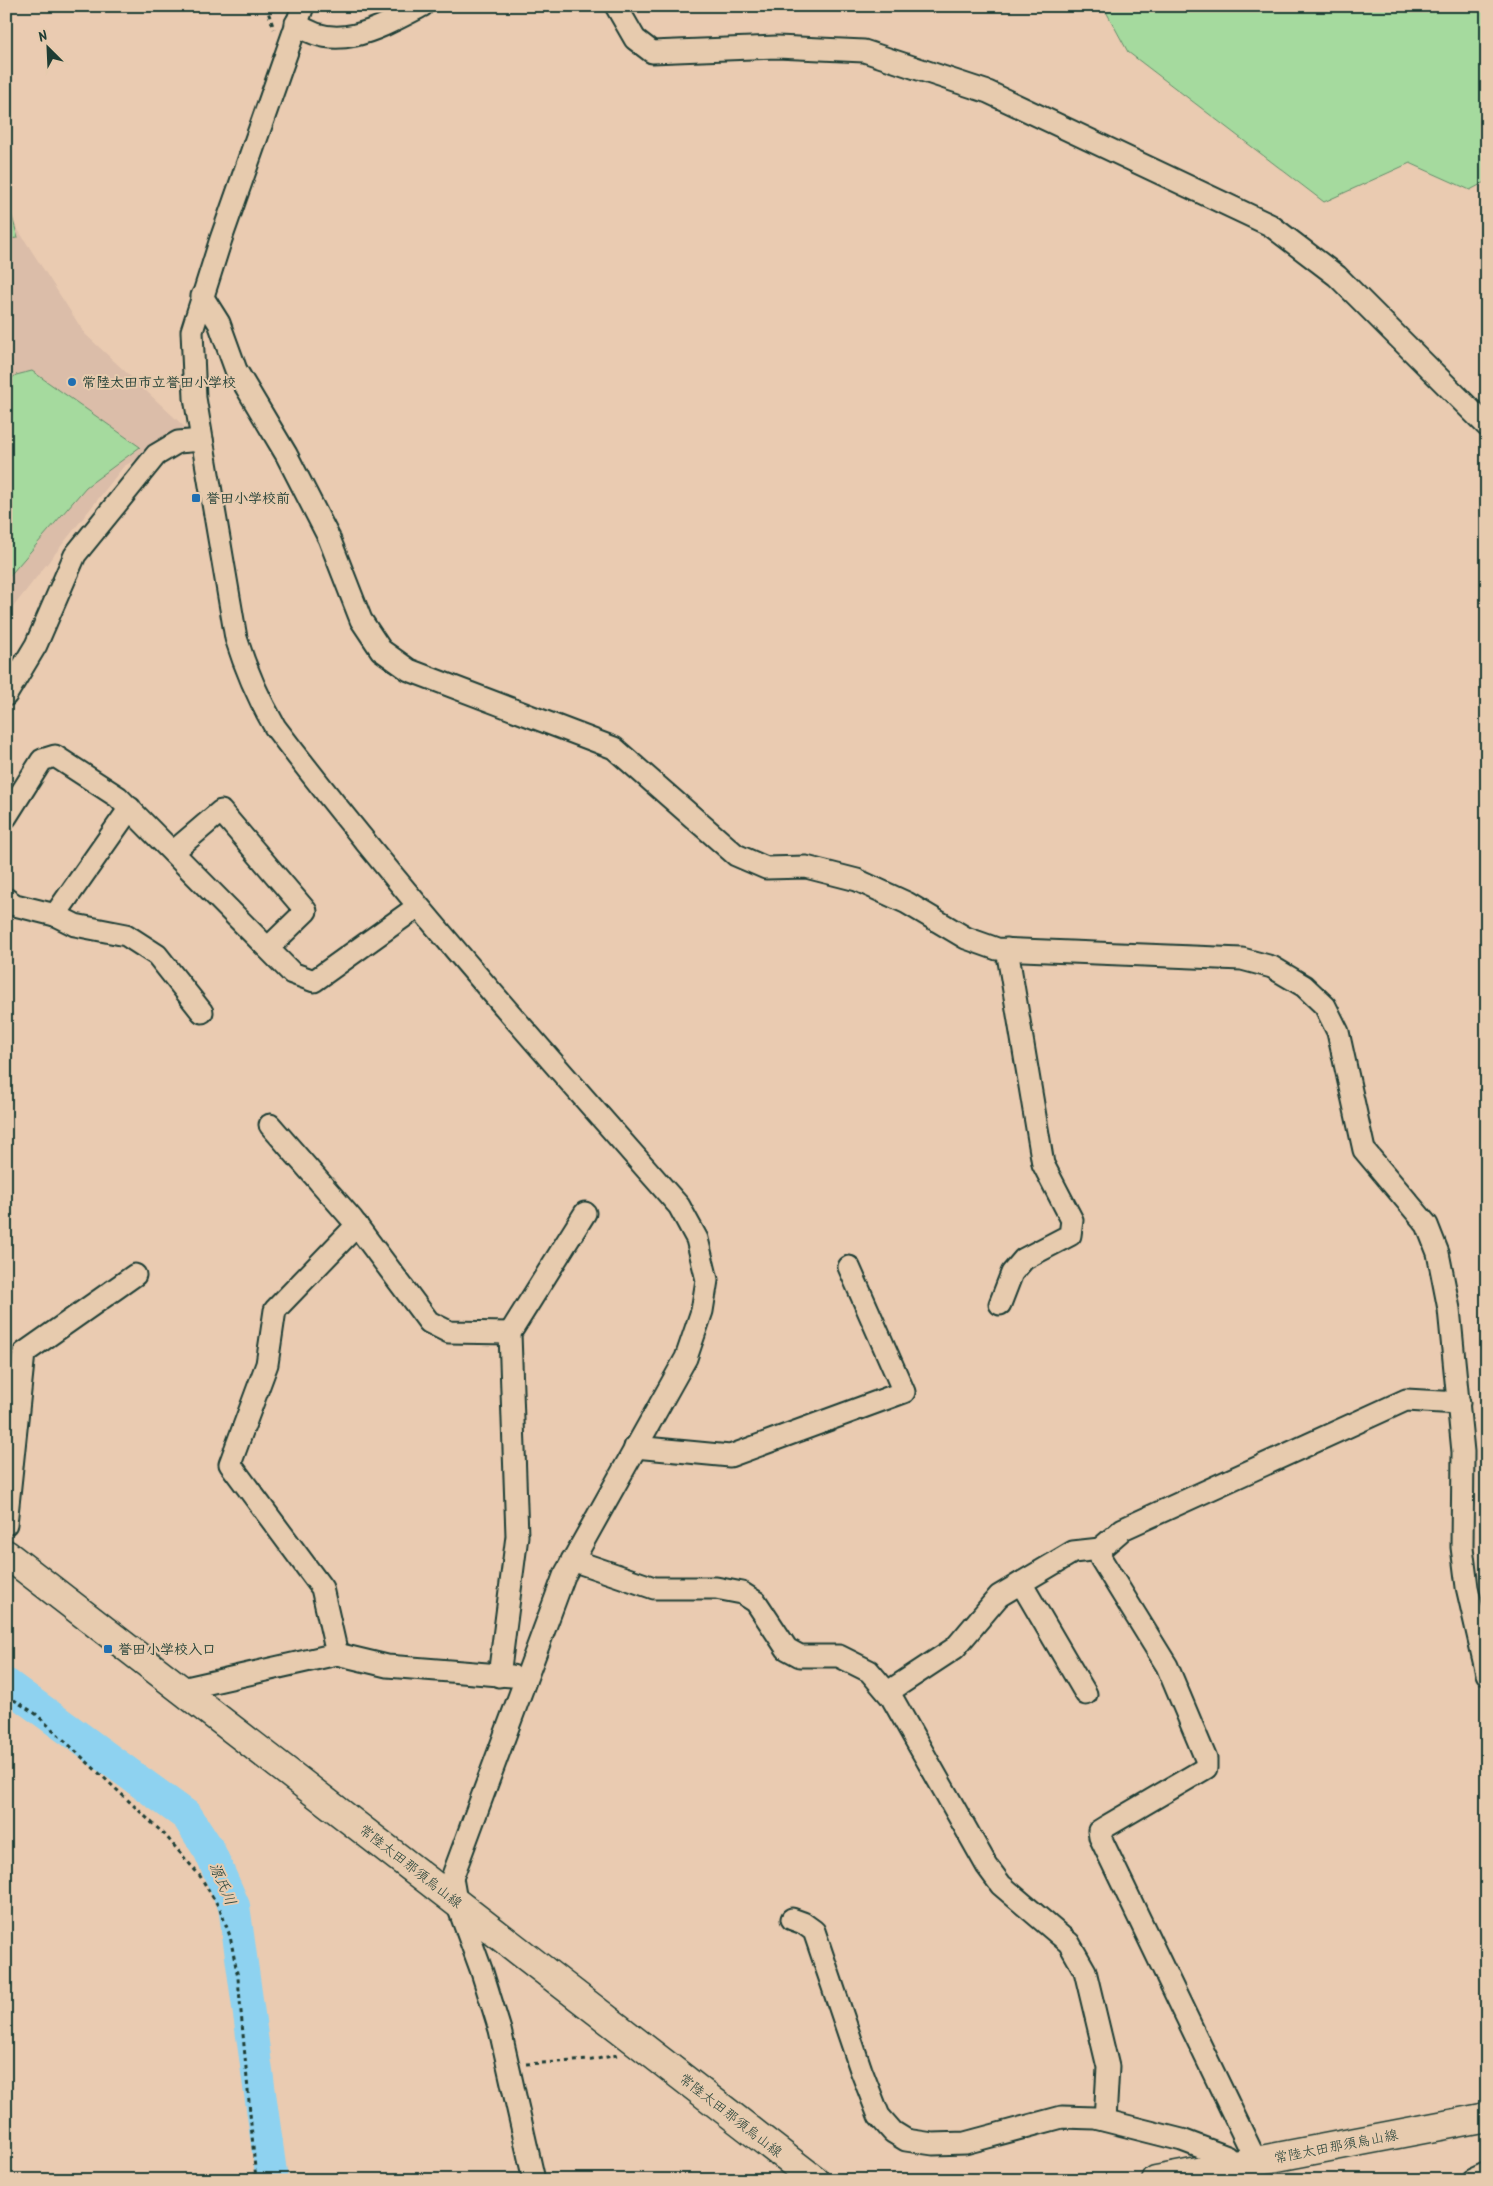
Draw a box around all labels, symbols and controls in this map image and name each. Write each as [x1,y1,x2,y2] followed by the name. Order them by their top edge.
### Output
[22,22,72,72] north arrow
[35,25,52,49] text: N
[82,372,236,394] place label: 常陸太田市立誉田小学校
[66,376,78,388] marker: 常陸太田市立誉田小学校
[206,488,290,510] place label: 誉田小学校前
[190,492,202,504] marker: 誉田小学校前
[118,1639,216,1661] place label: 誉田小学校入口
[102,1643,114,1655] marker: 誉田小学校入口
[354,1819,467,1914] street label: 常陸太田那須烏山線
[202,1859,242,1910] water label: 源氏川
[674,2068,787,2163] street label: 常陸太田那須烏山線
[1272,2124,1400,2170] street label: 常陸太田那須烏山線

